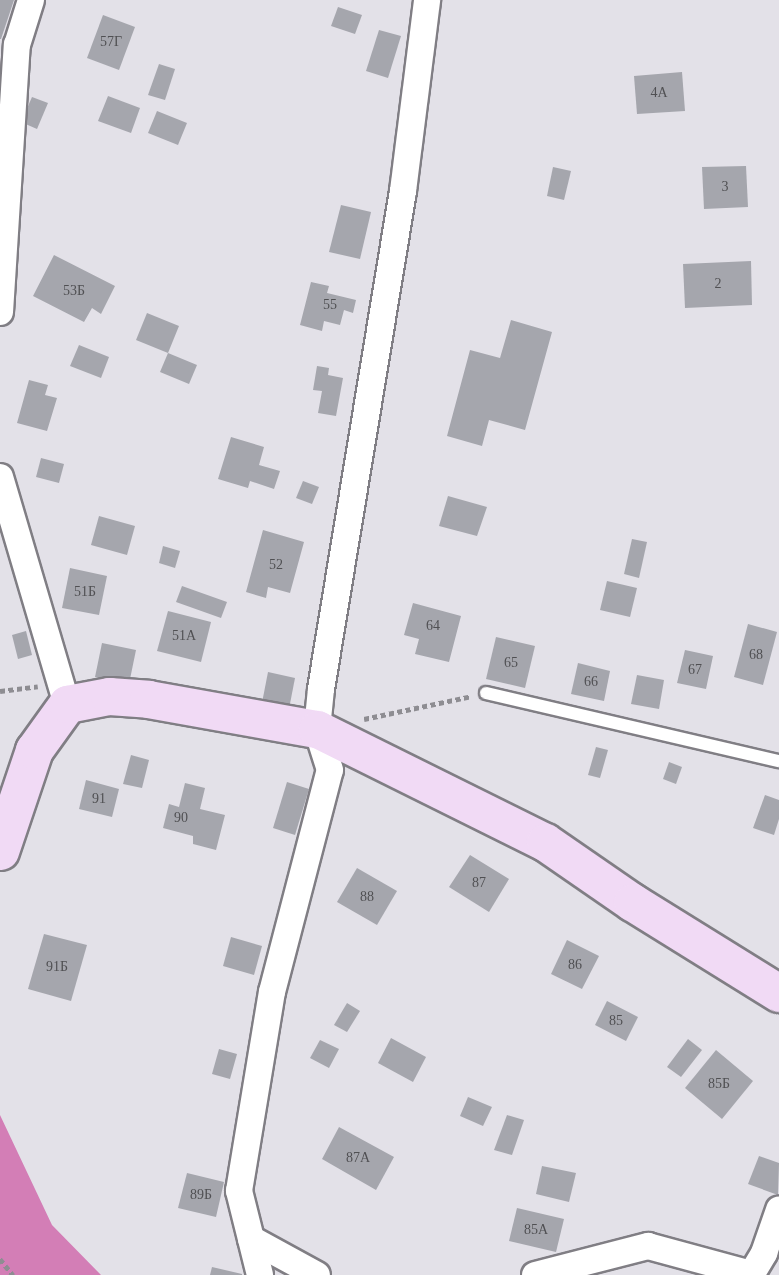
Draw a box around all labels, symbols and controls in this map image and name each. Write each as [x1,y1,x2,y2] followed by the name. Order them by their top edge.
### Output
[100,34,122,50] house number: 57Г
[650,85,668,101] house number: 4А
[722,179,728,195] house number: 3
[714,276,722,292] house number: 2
[63,283,85,299] house number: 53Б
[323,297,337,313] house number: 55
[269,557,283,573] house number: 52
[74,584,96,600] house number: 51Б
[426,618,440,634] house number: 64
[172,628,196,644] house number: 51А
[749,647,763,663] house number: 68
[504,655,518,671] house number: 65
[688,662,702,678] house number: 67
[584,674,598,690] house number: 66
[92,791,106,807] house number: 91
[174,810,188,826] house number: 90
[472,875,486,891] house number: 87
[360,889,374,905] house number: 88
[568,957,582,973] house number: 86
[46,959,68,975] house number: 91Б
[609,1013,623,1029] house number: 85
[708,1076,730,1092] house number: 85Б
[346,1150,370,1166] house number: 87А
[190,1187,212,1203] house number: 89Б
[524,1222,548,1238] house number: 85А

